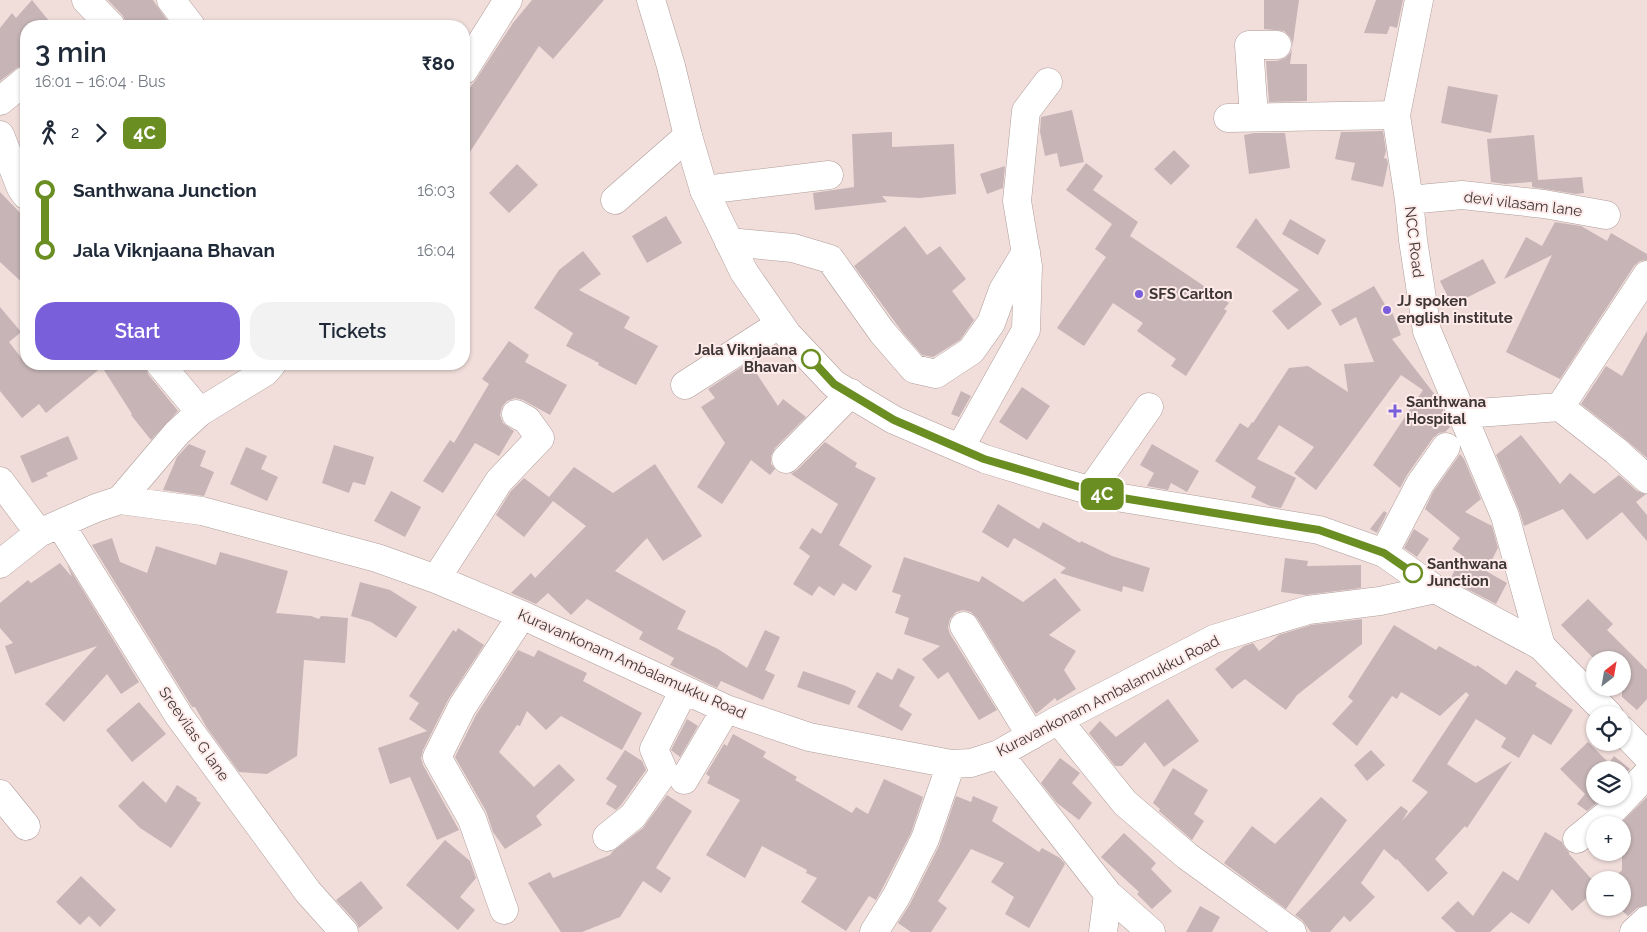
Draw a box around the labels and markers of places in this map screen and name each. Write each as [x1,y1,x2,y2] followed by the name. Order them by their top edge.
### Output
[1149,285,1233,303] place label: SFS Carlton
[1133,288,1145,300] marker: SFS Carlton
[1397,292,1513,327] place label: JJ spoken english institute
[1381,304,1393,316] marker: JJ spoken english institute
[695,341,797,376] place label: Jala Viknjaana Bhavan
[801,349,821,369] marker: Jala Viknjaana Bhavan
[1406,393,1487,428] place label: Santhwana Hospital
[1388,404,1402,418] marker: Santhwana Hospital
[1427,555,1508,590] place label: Santhwana Junction
[1403,563,1423,583] marker: Santhwana Junction

